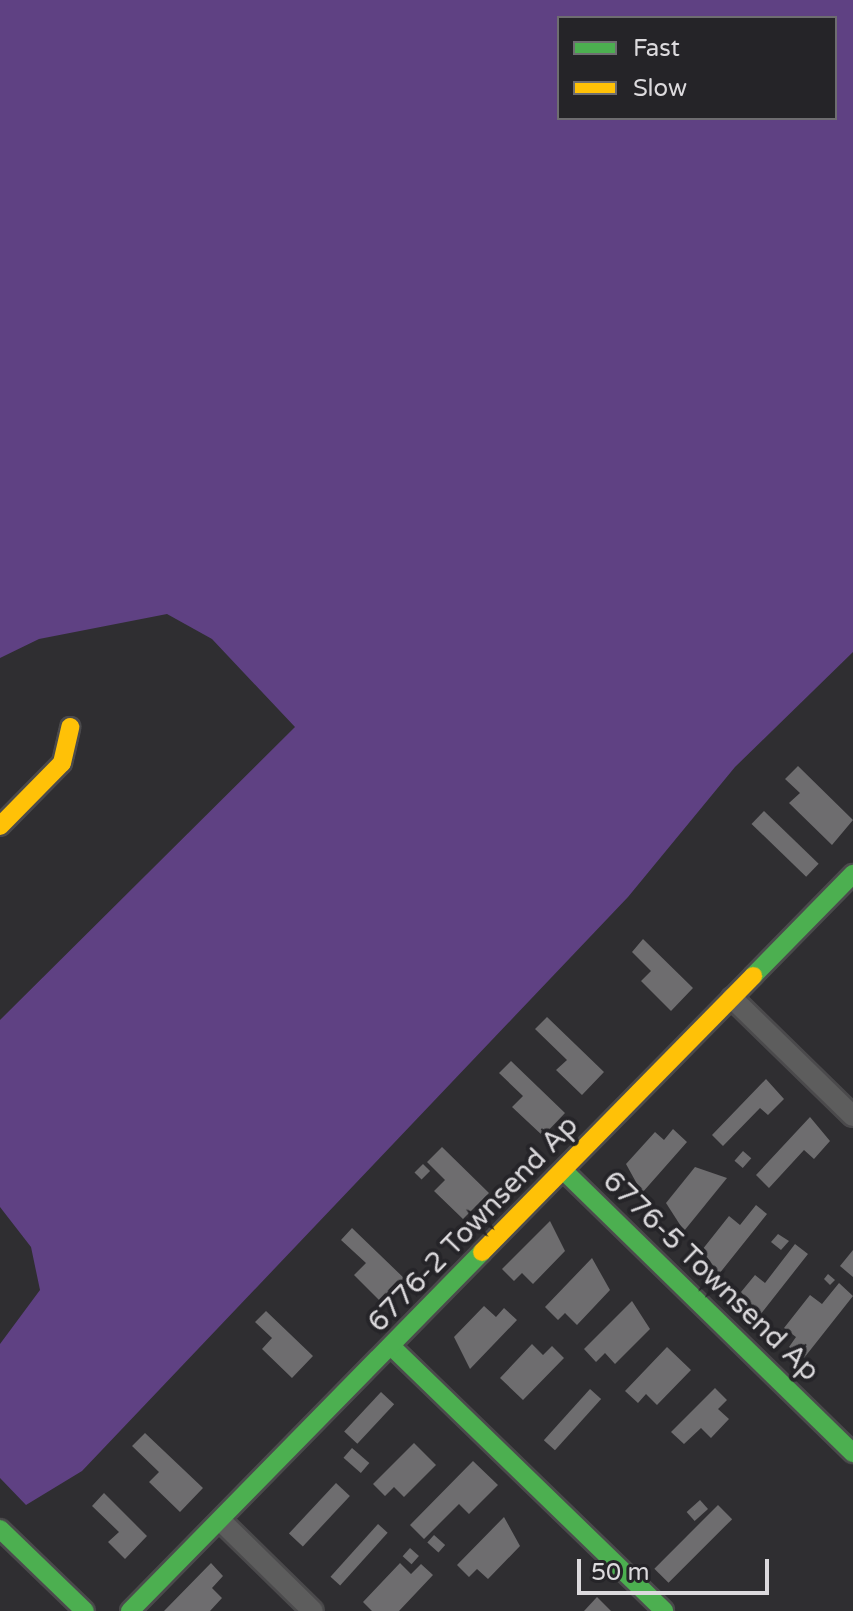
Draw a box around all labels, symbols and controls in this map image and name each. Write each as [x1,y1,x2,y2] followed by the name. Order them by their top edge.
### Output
[557,16,837,120] legend
[633,34,680,63] text: Fast
[633,74,687,103] text: Slow
[361,1109,585,1339] street label: 6776-2 Townsend Ap
[596,1164,826,1388] street label: 6776-5 Townsend Ap
[581,1543,773,1593] scale bar
[591,1558,649,1587] text: 50 m

